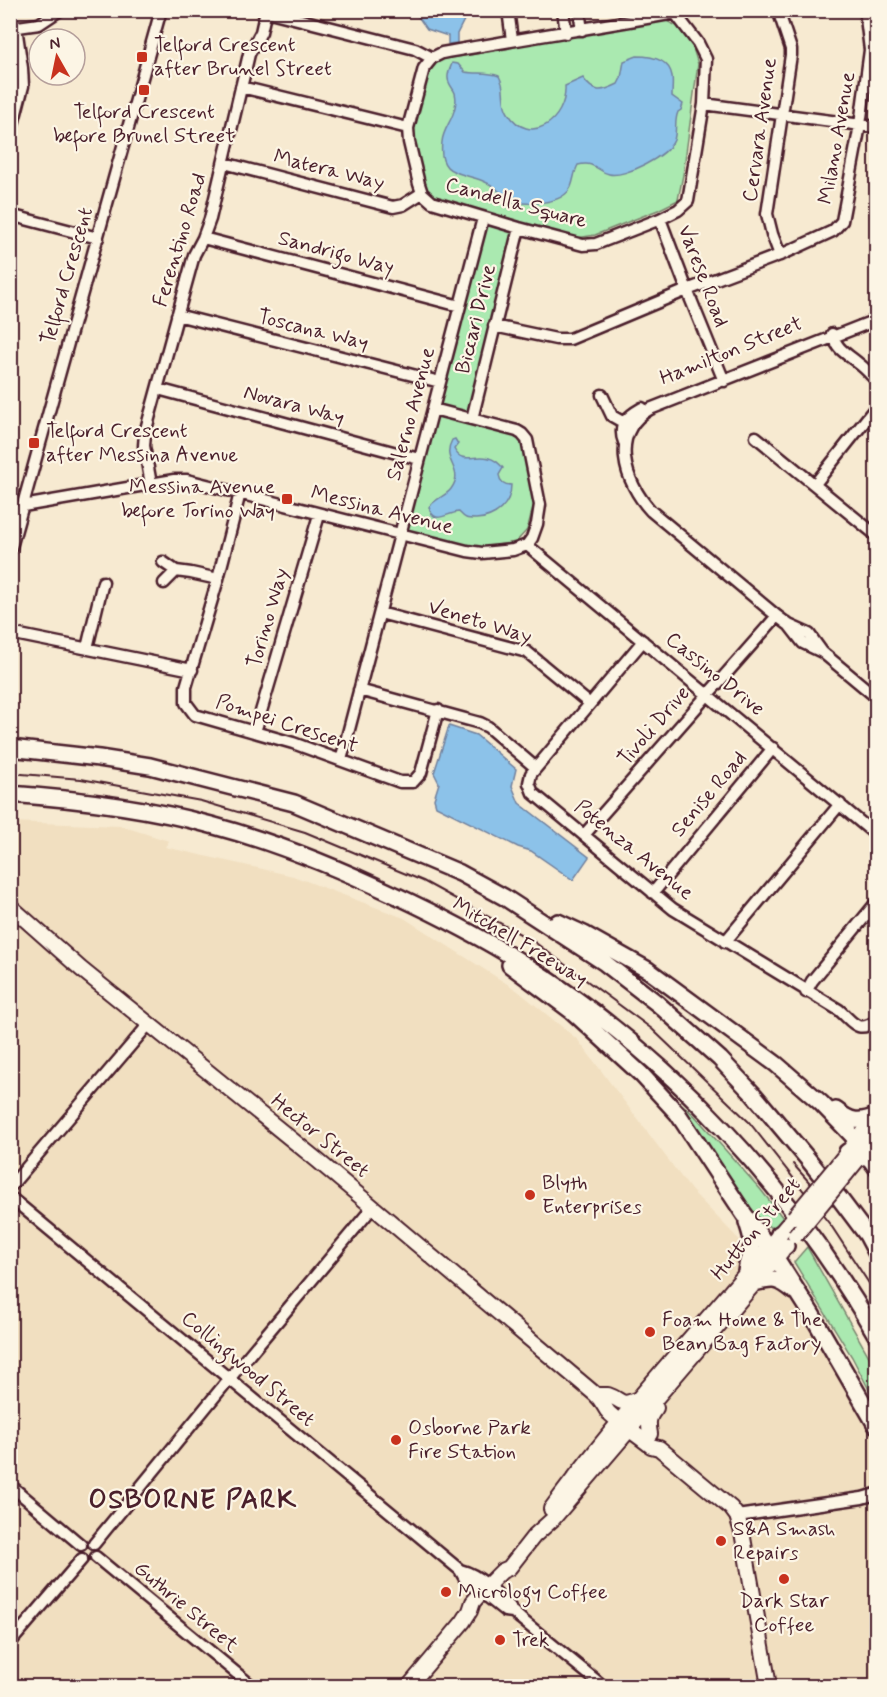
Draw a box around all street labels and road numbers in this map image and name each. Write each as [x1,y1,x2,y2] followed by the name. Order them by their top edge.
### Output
[736,56,784,204] street label: Cervara Avenue
[812,70,862,206] street label: Milano Avenue
[270,143,388,197] street label: Matera Way
[146,170,214,310] street label: Ferentino Road
[442,171,590,235] street label: Candella Square
[34,204,102,349] street label: Telford Crescent
[671,221,735,331] street label: Varese Road
[274,224,397,284] street label: Sandrigo Way
[449,261,503,377] street label: Biccari Drive
[254,303,372,357] street label: Toscana Way
[655,310,807,392] street label: Hamilton Street
[380,344,442,484] street label: Salerno Avenue
[240,378,348,432] street label: Novara Way
[308,479,456,541] street label: Messina Avenue
[240,565,296,671] street label: Torino Way
[425,593,535,651] street label: Veneto Way
[660,625,770,723] street label: Cassino Drive
[611,680,697,772] street label: Tivoli Drive
[212,688,362,760] street label: Pompei Crescent
[665,745,753,843] street label: Senise Road
[569,793,699,907] street label: Potenza Avenue
[447,891,593,993] street label: Mitchell Freeway
[265,1088,375,1185] street label: Hector Street
[705,1172,807,1286] street label: Hutton Street
[174,1305,321,1435] street label: Collingwood Street
[127,1555,245,1660] street label: Guthrie Street

